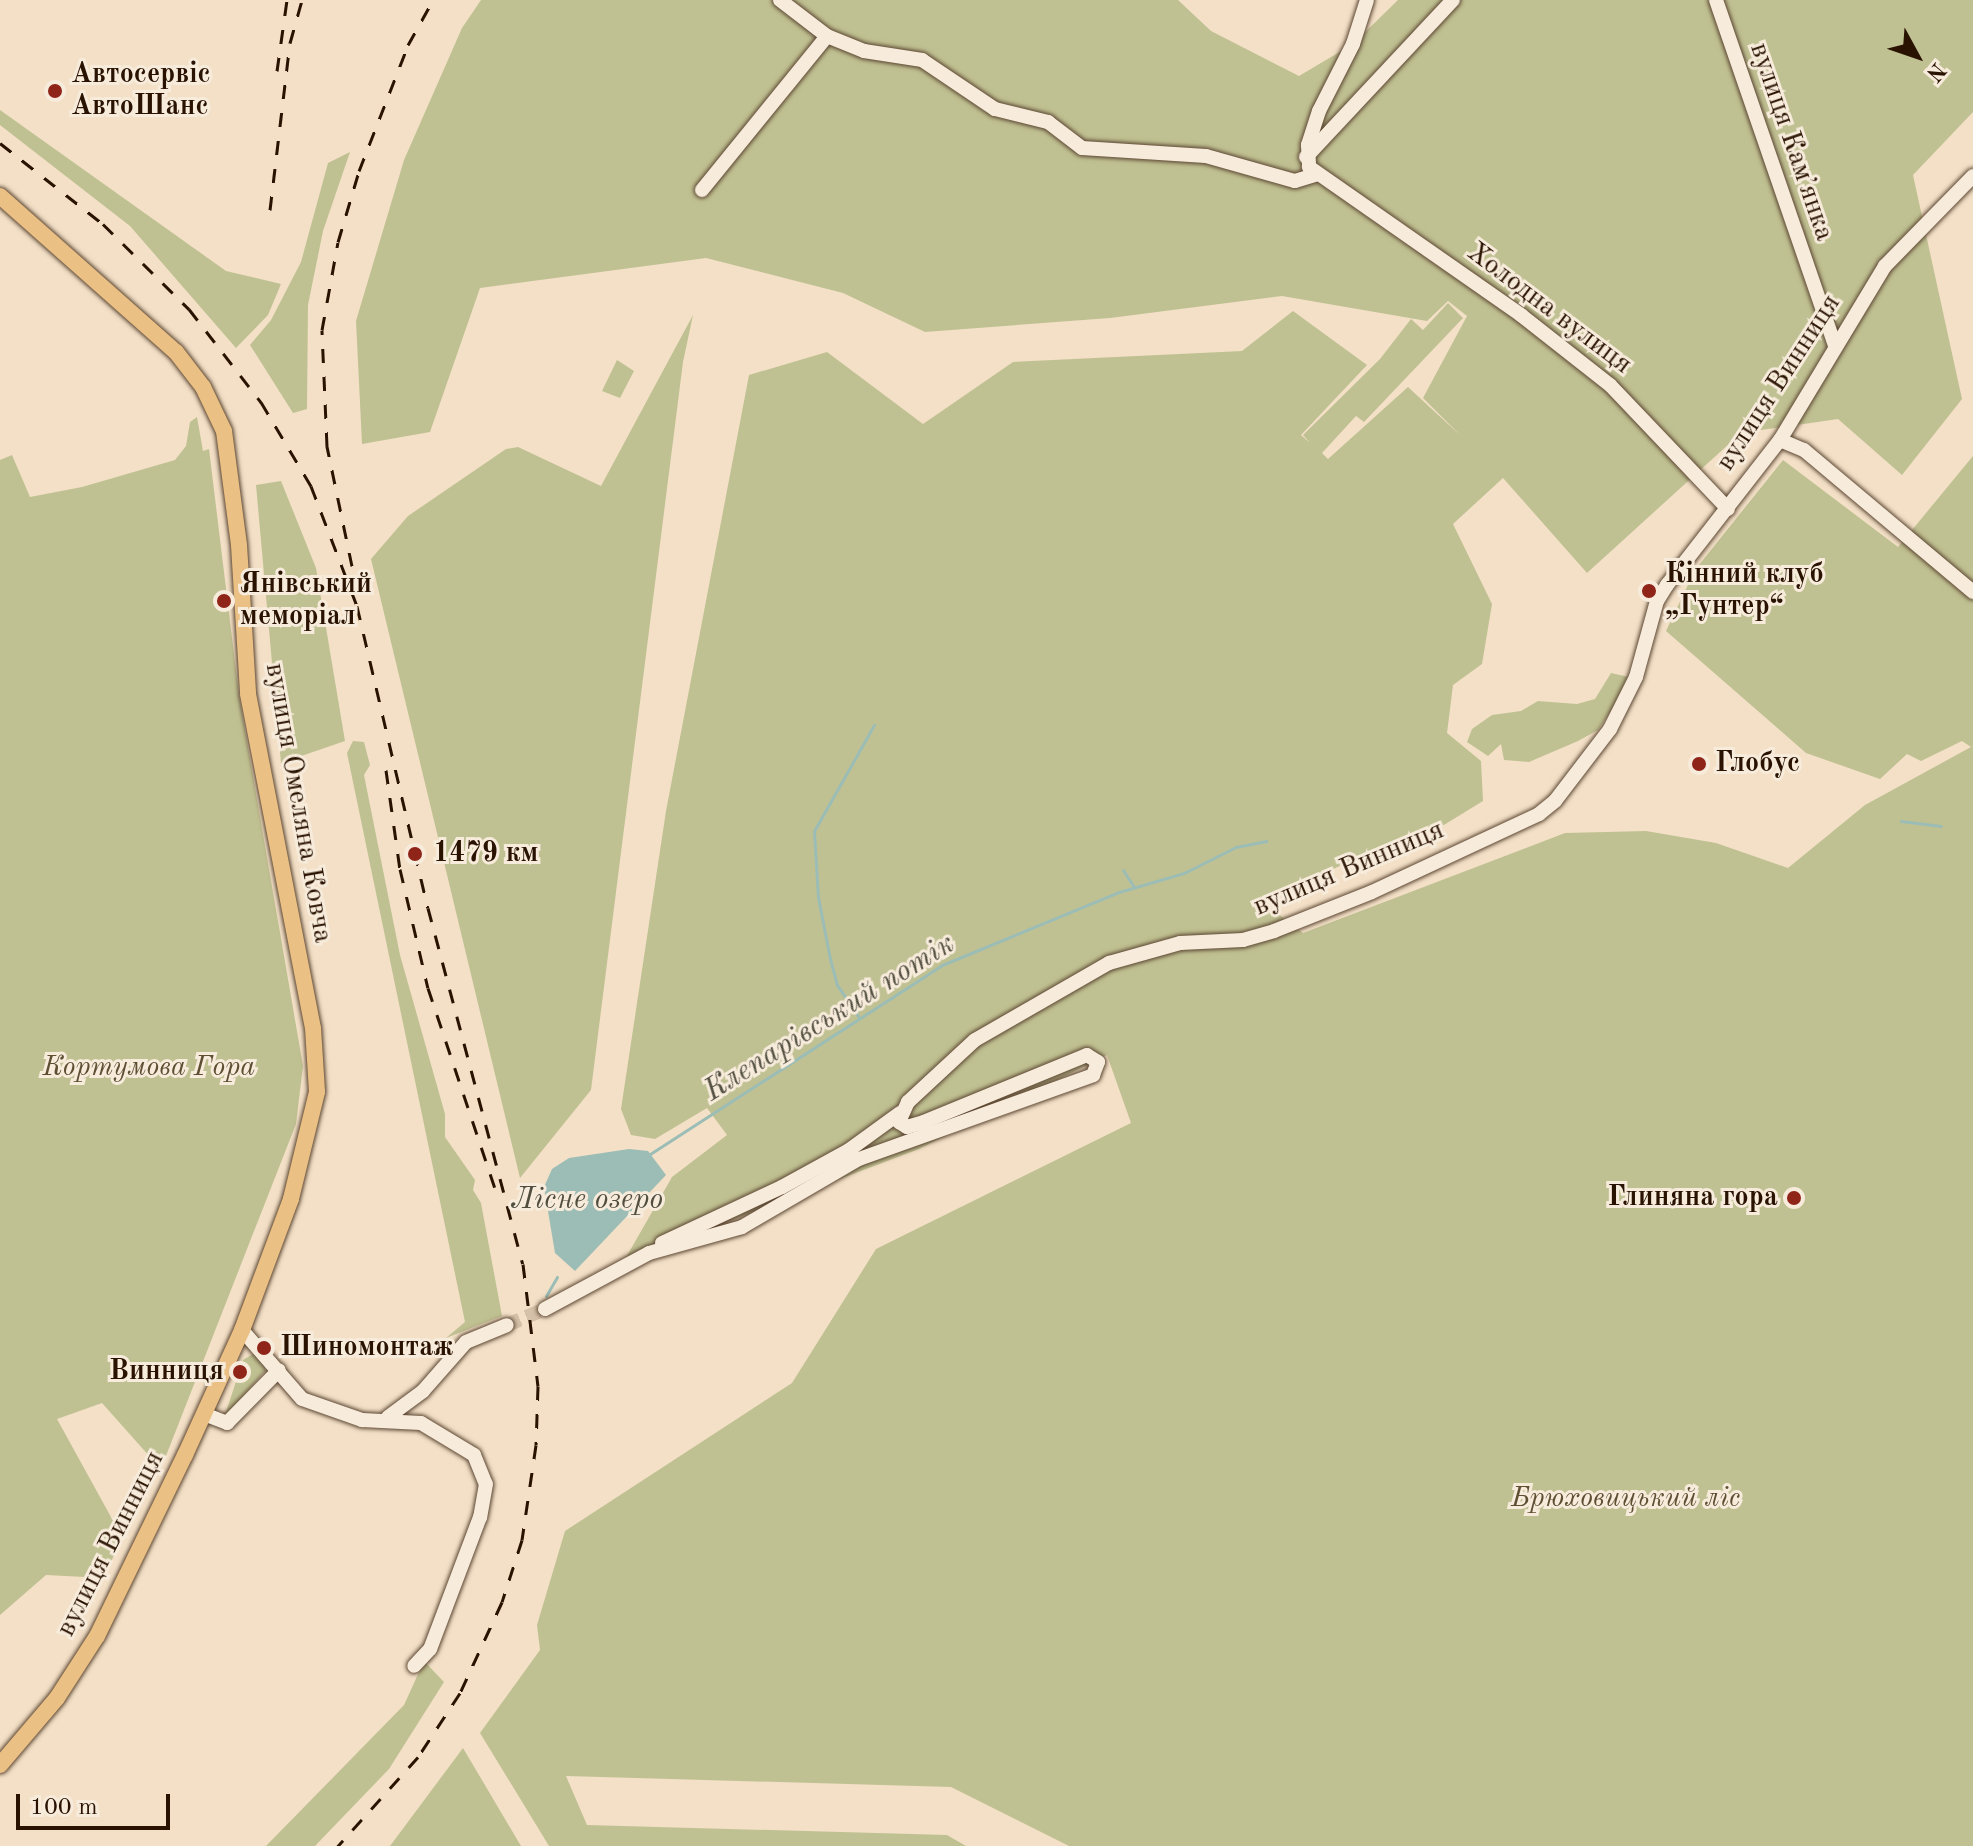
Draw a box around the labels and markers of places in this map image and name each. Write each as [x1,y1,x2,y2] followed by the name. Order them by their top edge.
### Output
[71,58,211,124] place label: Автосервіс АвтоШанс
[46,82,64,100] marker: Автосервіс АвтоШанс
[1665,558,1824,624] place label: Кінний клуб „Гунтер“
[240,568,372,634] place label: Янівський меморіал
[1640,582,1658,600] marker: Кінний клуб „Гунтер“
[215,592,233,610] marker: Янівський меморіал
[1715,747,1800,781] place label: Глобус
[1690,755,1708,773] marker: Глобус
[433,837,538,871] place label: 1479 км
[404,843,426,865] marker: 1479 км
[1608,1181,1778,1215] place label: Глиняна гора
[1785,1189,1803,1207] marker: Глиняна гора
[280,1331,454,1365] place label: Шиномонтаж
[255,1339,273,1357] marker: Шиномонтаж
[109,1355,224,1389] place label: Винниця
[231,1363,249,1381] marker: Винниця

